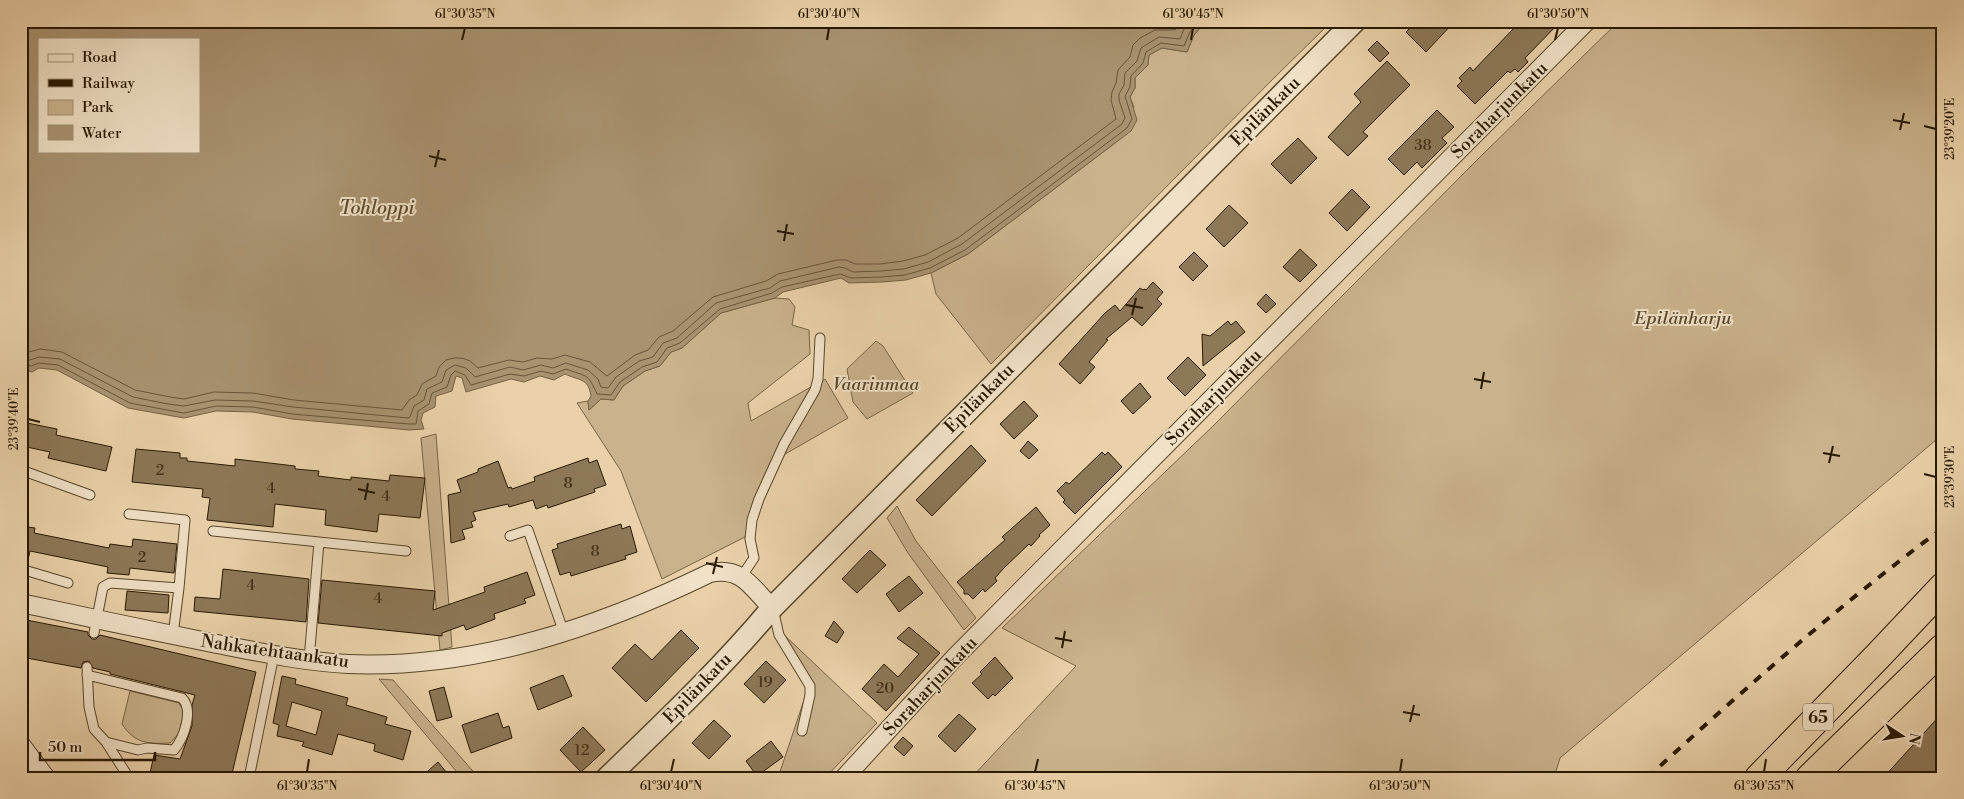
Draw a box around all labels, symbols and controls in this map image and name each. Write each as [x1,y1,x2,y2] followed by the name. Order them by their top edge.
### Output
[435,7,495,22] text: 61°30'35"N
[798,7,860,22] text: 61°30'40"N
[1162,7,1224,22] text: 61°30'45"N
[1527,7,1589,22] text: 61°30'50"N
[38,38,200,152] legend
[82,48,117,67] text: Road
[1446,56,1553,164] street label: Soraharjunkatu
[1226,71,1306,151] street label: Epilänkatu
[82,74,136,93] text: Railway
[82,98,114,117] text: Park
[1943,98,1958,160] text: 23°39'20"E
[81,124,122,143] text: Water
[1414,136,1432,155] house number: 38
[339,196,415,220] water label: Tohloppi
[1634,307,1732,330] park label: Epilänharju
[1160,343,1267,451] street label: Soraharjunkatu
[940,358,1020,438] street label: Epilänkatu
[833,373,920,396] park label: Vaarinmaa
[7,388,22,450] text: 23°39'40"E
[1943,446,1958,508] text: 23°39'30"E
[156,461,164,480] house number: 2
[563,474,573,493] house number: 8
[267,479,276,498] house number: 4
[382,487,391,506] house number: 4
[590,542,600,561] house number: 8
[138,548,146,567] house number: 2
[247,576,256,595] house number: 4
[374,589,383,608] house number: 4
[199,630,351,673] street label: Nahkatehtaankatu
[878,631,983,741] street label: Soraharjunkatu
[658,648,737,729] street label: Epilänkatu
[757,673,773,692] house number: 19
[876,679,894,698] house number: 20
[1803,704,1833,730] road number: 65
[1876,712,1926,762] north arrow
[40,729,155,761] scale bar
[1904,731,1924,746] text: N
[48,738,82,757] text: 50 m
[574,741,590,760] house number: 12
[277,779,337,794] text: 61°30'35"N
[640,779,702,794] text: 61°30'40"N
[1004,779,1066,794] text: 61°30'45"N
[1369,779,1431,794] text: 61°30'50"N
[1734,779,1794,794] text: 61°30'55"N

